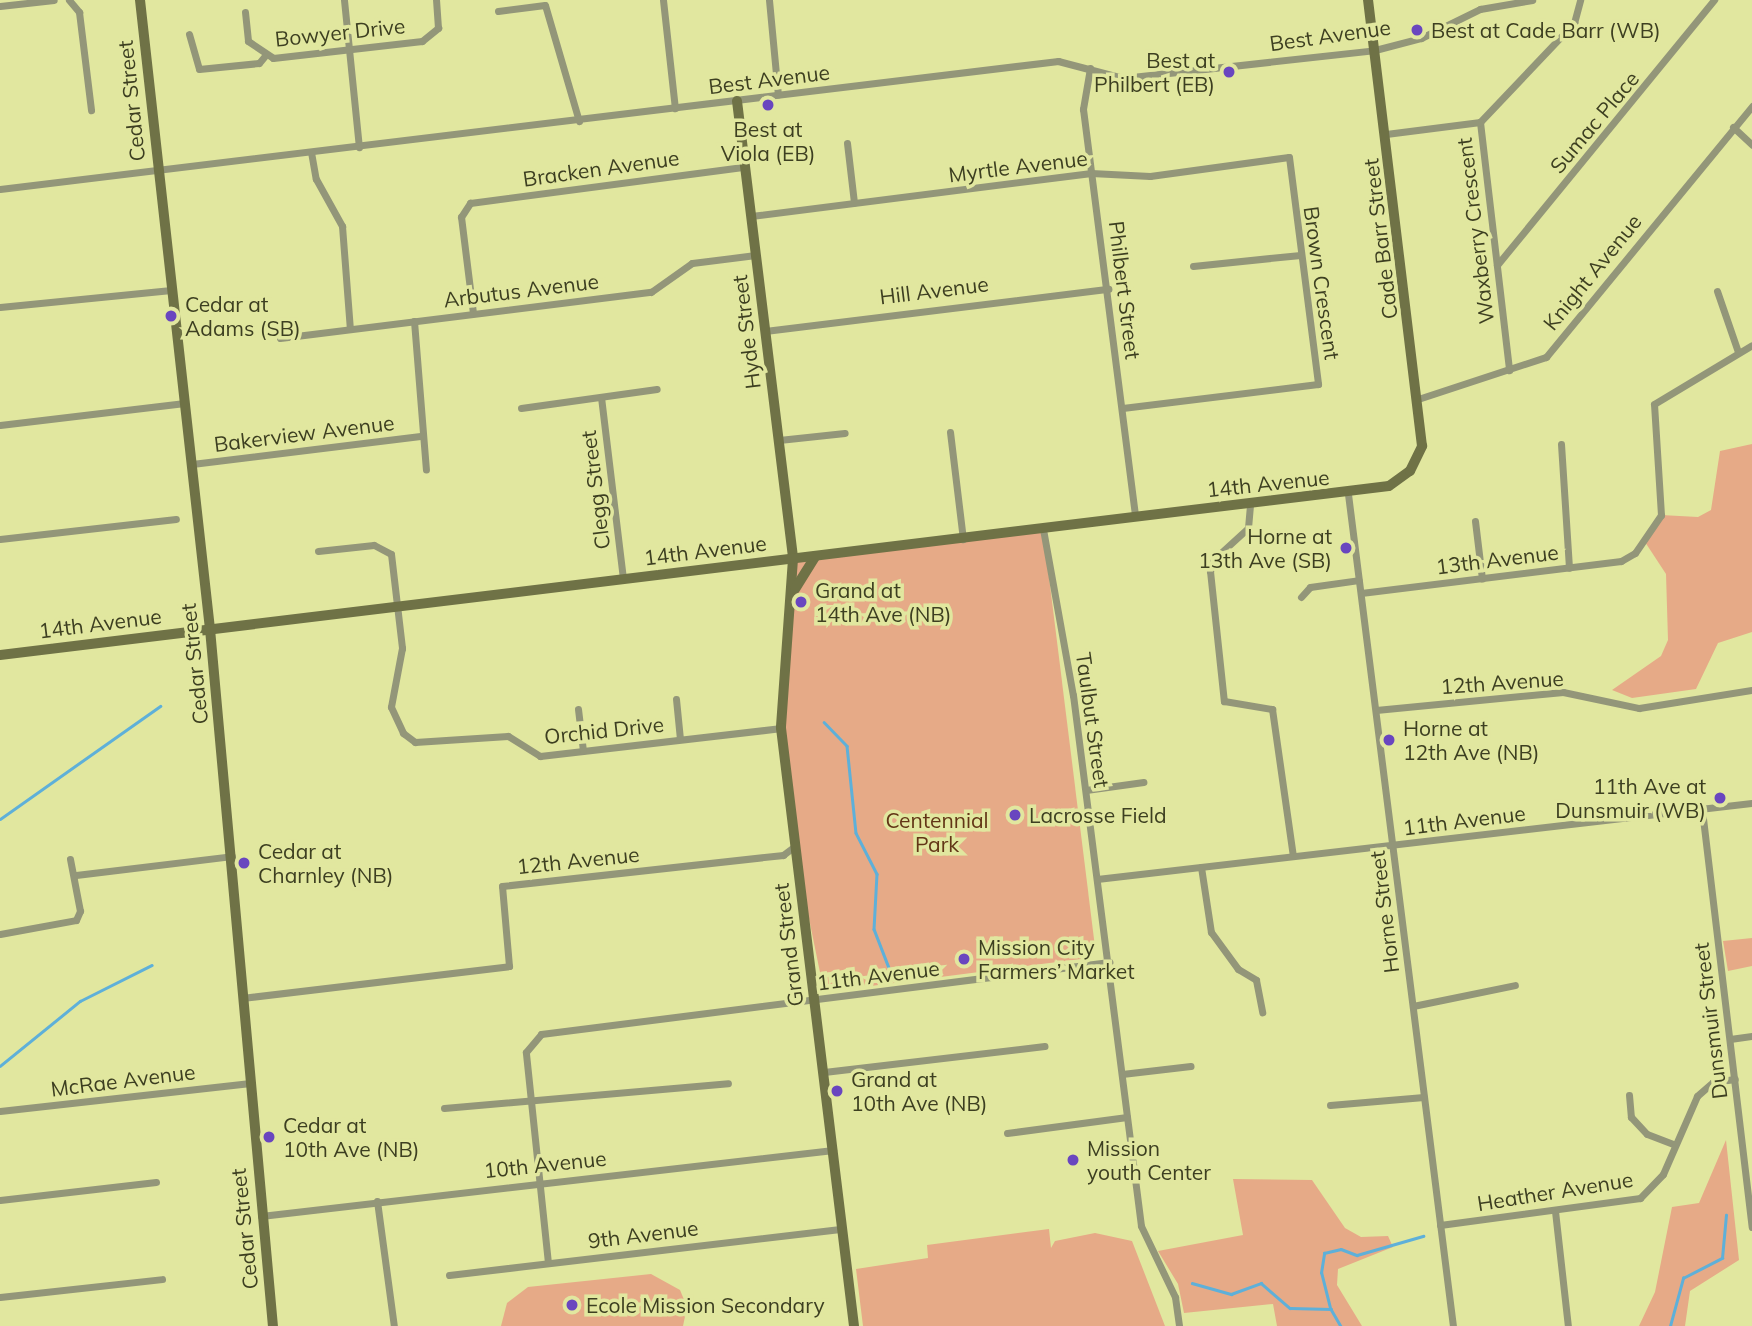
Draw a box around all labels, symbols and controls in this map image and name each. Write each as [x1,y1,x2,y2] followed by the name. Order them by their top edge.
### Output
[274,13,406,51] street label: Bowyer Drive
[1268,14,1392,56] street label: Best Avenue
[1431,17,1661,43] place label: Best at Cade Barr (WB)
[1409,22,1425,38] marker: Best at Cade Barr (WB)
[112,39,150,163] street label: Cedar Street
[1094,47,1215,97] place label: Best at Philbert (EB)
[707,59,831,99] street label: Best Avenue
[1221,64,1237,80] marker: Best at Philbert (EB)
[1544,66,1644,178] street label: Sumac Place
[760,97,776,113] marker: Best at Viola (EB)
[721,116,815,166] place label: Best at Viola (EB)
[1451,136,1499,326] street label: Waxberry Crescent
[521,145,681,191] street label: Bracken Avenue
[947,145,1089,187] street label: Myrtle Avenue
[1358,157,1402,321] street label: Cade Barr Street
[1299,205,1345,361] street label: Brown Crescent
[1538,209,1646,335] street label: Knight Avenue
[1104,219,1146,361] street label: Philbert Street
[442,268,600,312] street label: Arbutus Avenue
[878,271,990,309] street label: Hill Avenue
[727,274,765,390] street label: Hyde Street
[185,291,301,341] place label: Cedar at Adams (SB)
[163,308,179,324] marker: Cedar at Adams (SB)
[212,409,396,457] street label: Bakerview Avenue
[575,429,615,551] street label: Clegg Street
[1205,464,1331,502] street label: 14th Avenue
[1198,523,1332,573] place label: Horne at 13th Ave (SB)
[642,530,768,570] street label: 14th Avenue
[1434,539,1560,579] street label: 13th Avenue
[1338,540,1354,556] marker: Horne at 13th Ave (SB)
[815,577,951,627] place label: Grand at 14th Ave (NB)
[793,594,809,610] marker: Grand at 14th Ave (NB)
[175,602,213,726] street label: Cedar Street
[37,603,163,643] street label: 14th Avenue
[1071,651,1115,789] street label: Taulbut Street
[1440,665,1564,699] street label: 12th Avenue
[543,711,665,749] street label: Orchid Drive
[1403,715,1539,765] place label: Horne at 12th Ave (NB)
[1381,732,1397,748] marker: Horne at 12th Ave (NB)
[1555,773,1706,823] place label: 11th Ave at Dunsmuir (WB)
[1712,790,1728,806] marker: 11th Ave at Dunsmuir (WB)
[1401,800,1527,840] street label: 11th Avenue
[1029,802,1166,828] place label: Lacrosse Field
[885,807,989,857] park label: Centennial Park
[1007,807,1023,823] marker: Lacrosse Field
[258,838,393,888] place label: Cedar at Charnley (NB)
[515,841,641,879] street label: 12th Avenue
[1364,849,1404,975] street label: Horne Street
[236,855,252,871] marker: Cedar at Charnley (NB)
[768,882,808,1008] street label: Grand Street
[978,934,1135,984] place label: Mission City Farmers’ Market
[1688,941,1732,1101] street label: Dunsmuir Street
[956,951,972,967] marker: Mission City Farmers’ Market
[815,955,941,995] street label: 11th Avenue
[49,1059,197,1101] street label: McRae Avenue
[851,1066,987,1116] place label: Grand at 10th Ave (NB)
[829,1083,845,1099] marker: Grand at 10th Ave (NB)
[283,1112,419,1162] place label: Cedar at 10th Ave (NB)
[261,1129,277,1145] marker: Cedar at 10th Ave (NB)
[1087,1135,1211,1185] place label: Mission youth Center
[482,1145,608,1183] street label: 10th Avenue
[1065,1152,1081,1168] marker: Mission youth Center
[1475,1166,1635,1216] street label: Heather Avenue
[225,1167,263,1291] street label: Cedar Street
[586,1215,700,1253] street label: 9th Avenue
[586,1292,825,1318] place label: Ecole Mission Secondary
[564,1297,580,1313] marker: Ecole Mission Secondary

